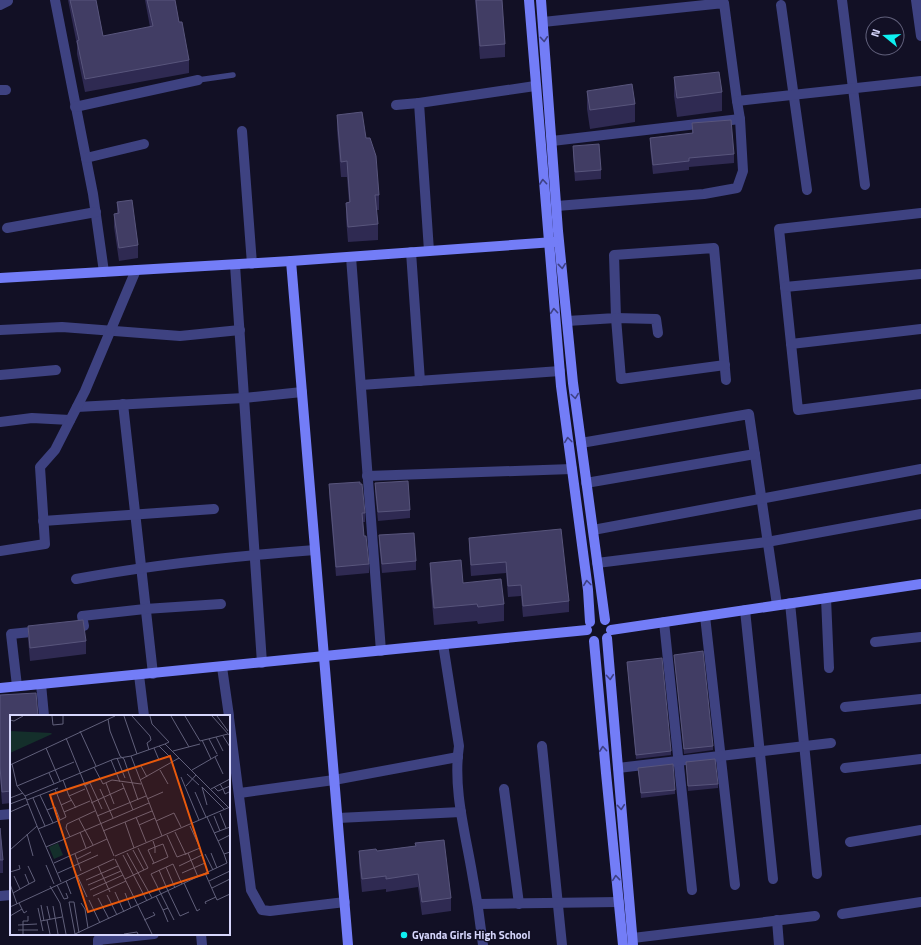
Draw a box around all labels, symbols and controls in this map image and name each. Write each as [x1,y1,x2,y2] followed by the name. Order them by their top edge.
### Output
[865,16,905,56] north arrow
[867,27,884,39] text: N
[540,36,549,42] one-way arrow
[539,179,548,185] one-way arrow
[557,263,566,269] one-way arrow
[550,308,559,314] one-way arrow
[570,392,579,399] one-way arrow
[564,437,573,443] one-way arrow
[583,580,592,586] one-way arrow
[606,674,615,680] one-way arrow
[10,715,230,935] inset map
[599,746,608,752] one-way arrow
[617,804,626,810] one-way arrow
[612,875,621,881] one-way arrow
[412,927,530,943] place label: Gyanda Girls High School
[399,930,409,940] marker: Gyanda Girls High School

